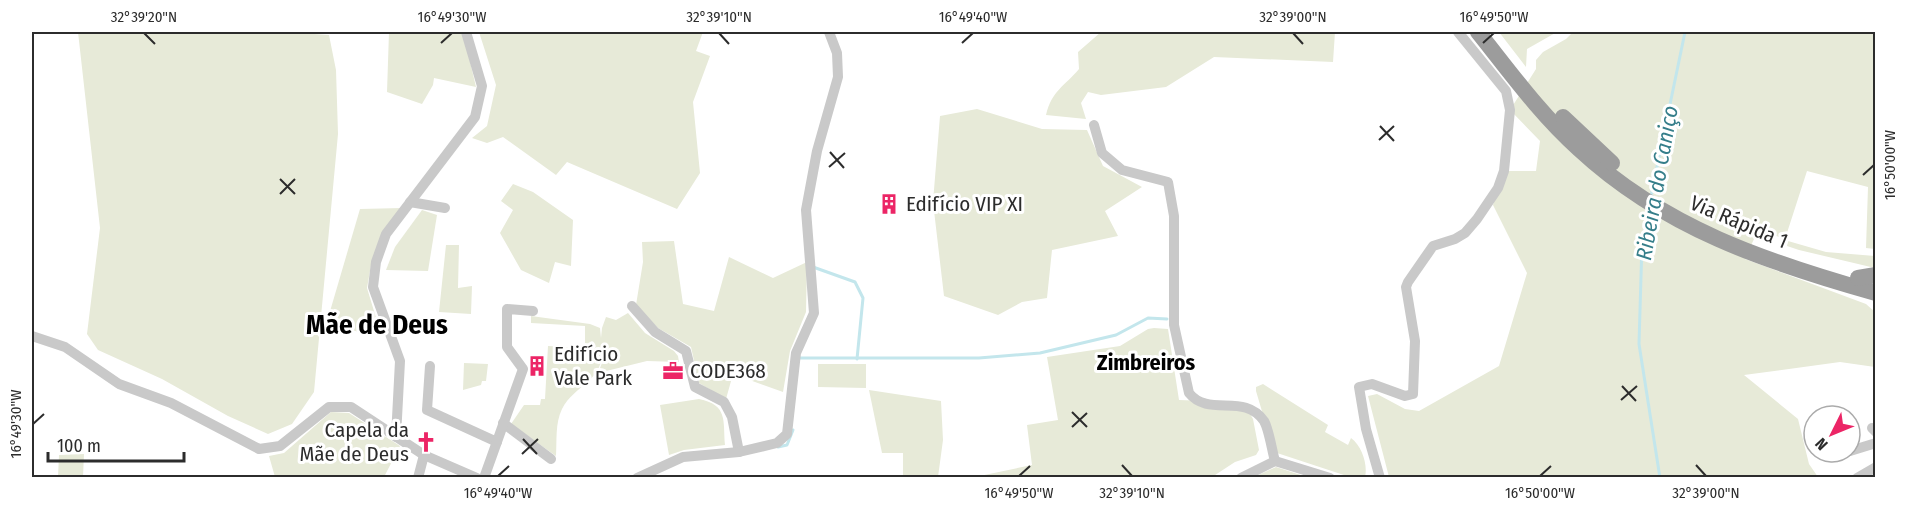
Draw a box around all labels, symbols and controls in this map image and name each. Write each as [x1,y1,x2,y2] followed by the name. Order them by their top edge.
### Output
[111,8,177,26] text: 32°39'20"N
[418,8,486,26] text: 16°49'30"W
[686,8,752,26] text: 32°39'10"N
[939,8,1007,26] text: 16°49'40"W
[1259,8,1327,26] text: 32°39'00"N
[1460,8,1528,26] text: 16°49'50"W
[1630,104,1684,262] water label: Ribeira do Caniço
[1881,130,1899,200] text: 16°50'00"W
[1686,190,1792,254] street label: Via Rápida 1
[906,191,1023,217] place label: Edifício VIP XI
[877,192,901,216] building icon: Edifício VIP XI
[306,309,448,341] district label: Mãe de Deus
[554,341,632,391] place label: Edifício Vale Park
[1097,349,1196,376] district label: Zimbreiros
[525,354,549,378] building icon: Edifício Vale Park
[690,358,766,384] place label: CODE368
[661,359,685,383] office icon: CODE368
[7,390,25,458] text: 16°49'30"W
[1802,404,1862,464] north arrow
[299,417,409,467] place label: Capela da Mãe de Deus
[48,425,184,463] scale bar
[414,430,438,454] church icon: Capela da Mãe de Deus
[1811,434,1832,454] text: N
[57,435,101,457] text: 100 m
[464,484,532,502] text: 16°49'40"W
[985,484,1053,502] text: 16°49'50"W
[1099,484,1165,502] text: 32°39'10"N
[1505,484,1575,502] text: 16°50'00"W
[1672,484,1740,502] text: 32°39'00"N

